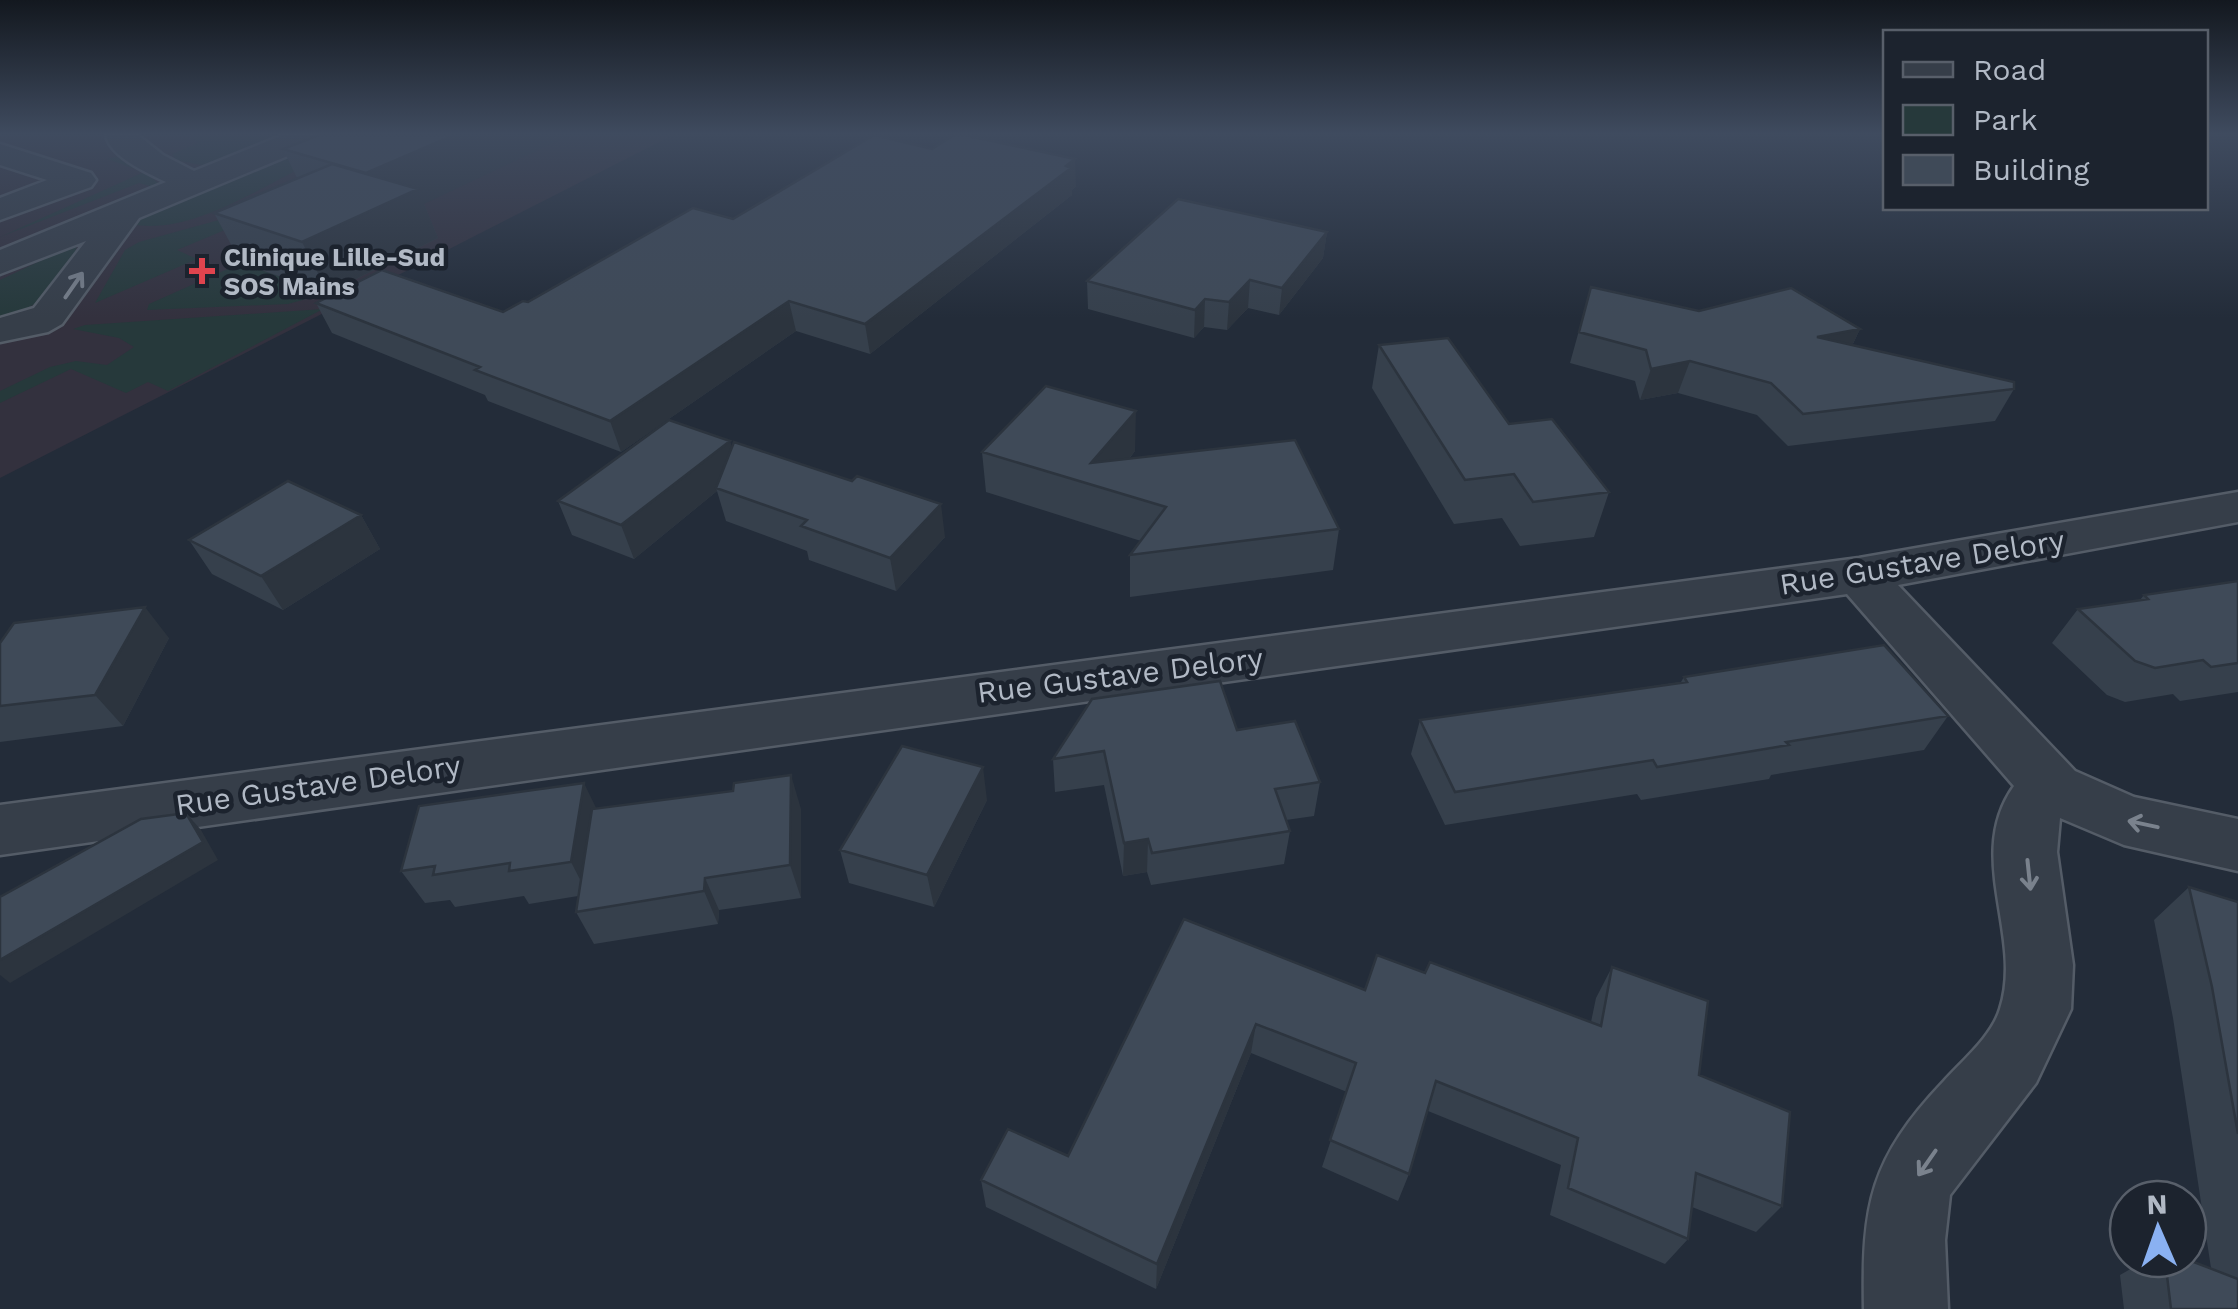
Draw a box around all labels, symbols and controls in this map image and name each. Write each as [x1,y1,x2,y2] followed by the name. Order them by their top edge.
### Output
[1883,30,2208,210] legend
[1973,52,2046,87] text: Road
[1973,102,2038,137] text: Park
[1973,152,2090,187] text: Building
[224,243,445,301] place label: Clinique Lille-Sud SOS Mains
[189,258,215,284] marker: Clinique Lille-Sud SOS Mains
[63,271,84,299] one-way arrow
[1777,522,2067,602] street label: Rue Gustave Delory
[975,640,1265,710] street label: Rue Gustave Delory
[173,748,463,822] street label: Rue Gustave Delory
[2128,814,2160,832] one-way arrow
[2020,858,2039,890] one-way arrow
[1917,1149,1938,1176] one-way arrow
[2108,1179,2208,1279] north arrow
[2146,1188,2168,1221] text: N

